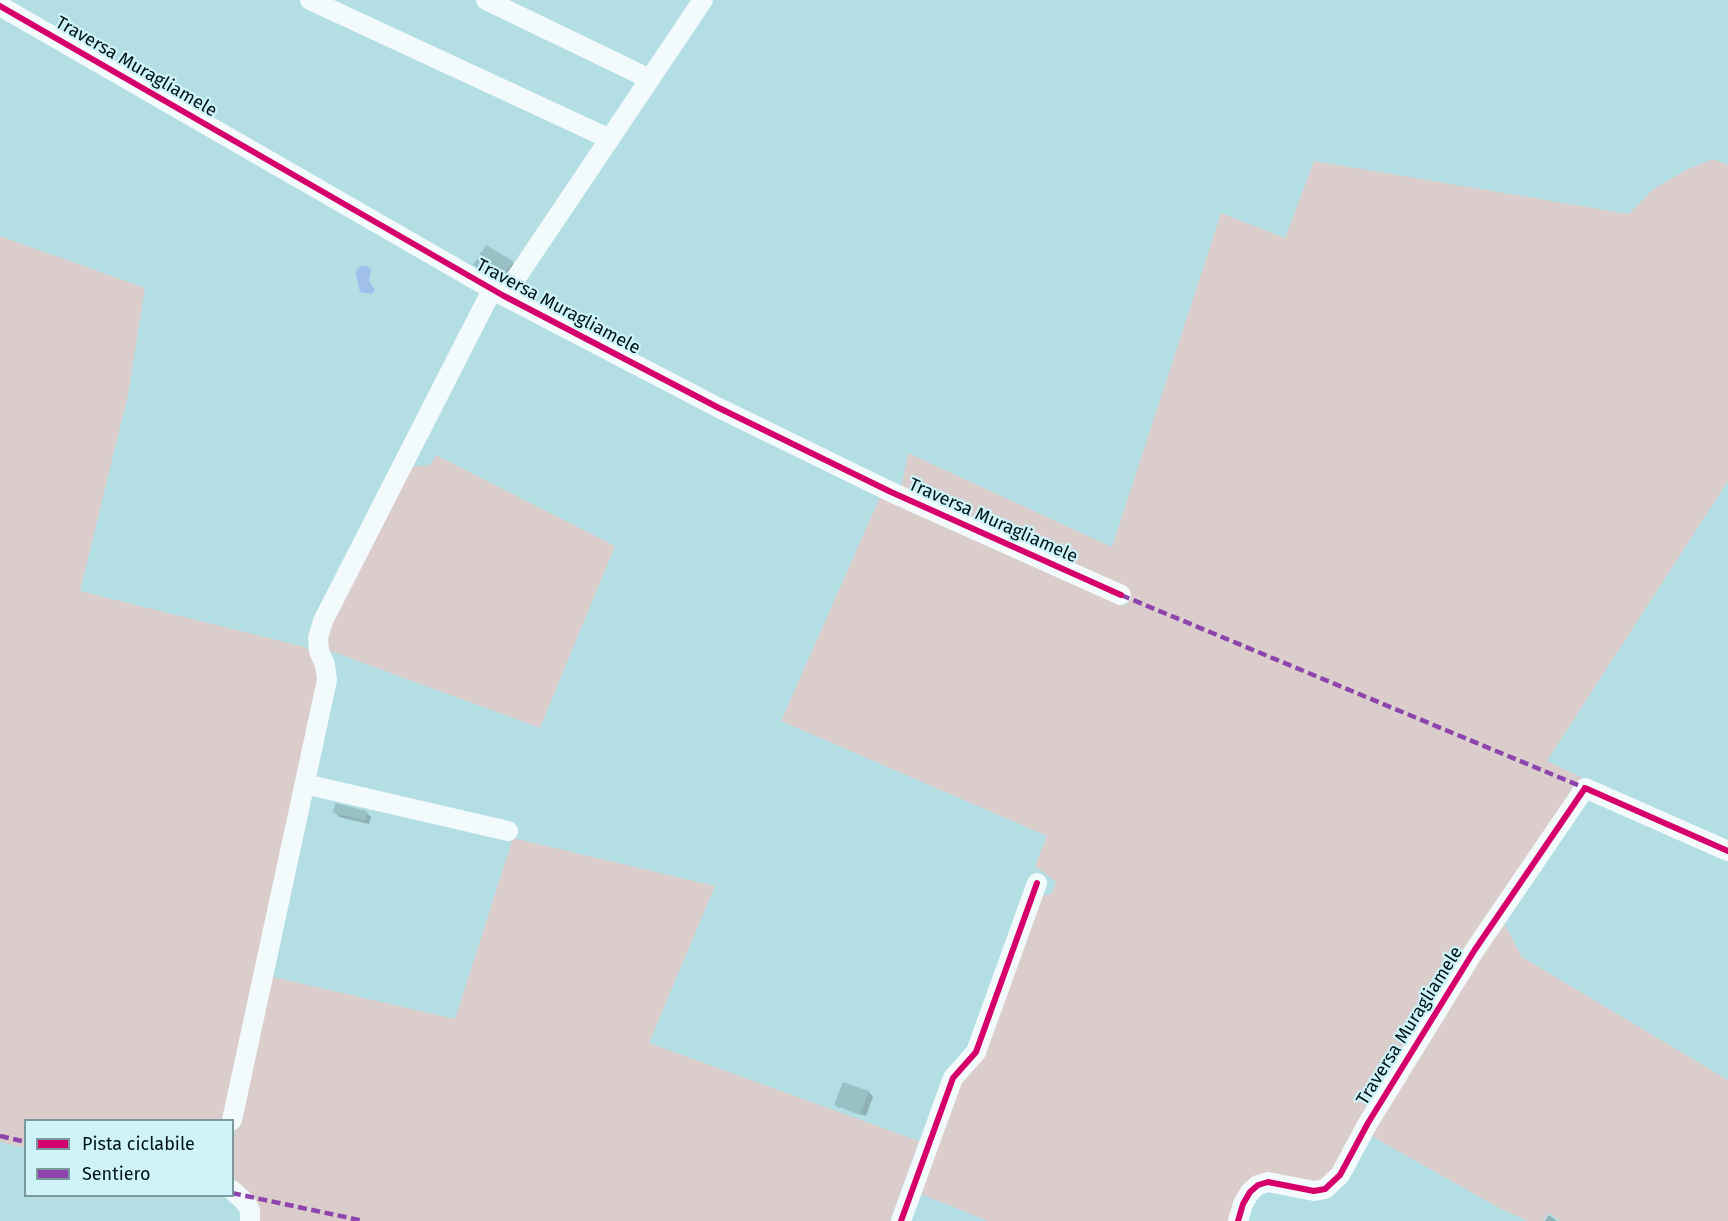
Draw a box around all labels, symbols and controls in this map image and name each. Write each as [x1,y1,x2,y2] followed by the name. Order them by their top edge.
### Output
[51,12,221,122] street label: Traversa Muragliamele
[472,255,644,359] street label: Traversa Muragliamele
[905,474,1081,568] street label: Traversa Muragliamele
[1352,943,1468,1109] street label: Traversa Muragliamele
[24,1119,234,1197] legend
[82,1133,195,1155] text: Pista ciclabile
[82,1163,150,1185] text: Sentiero

